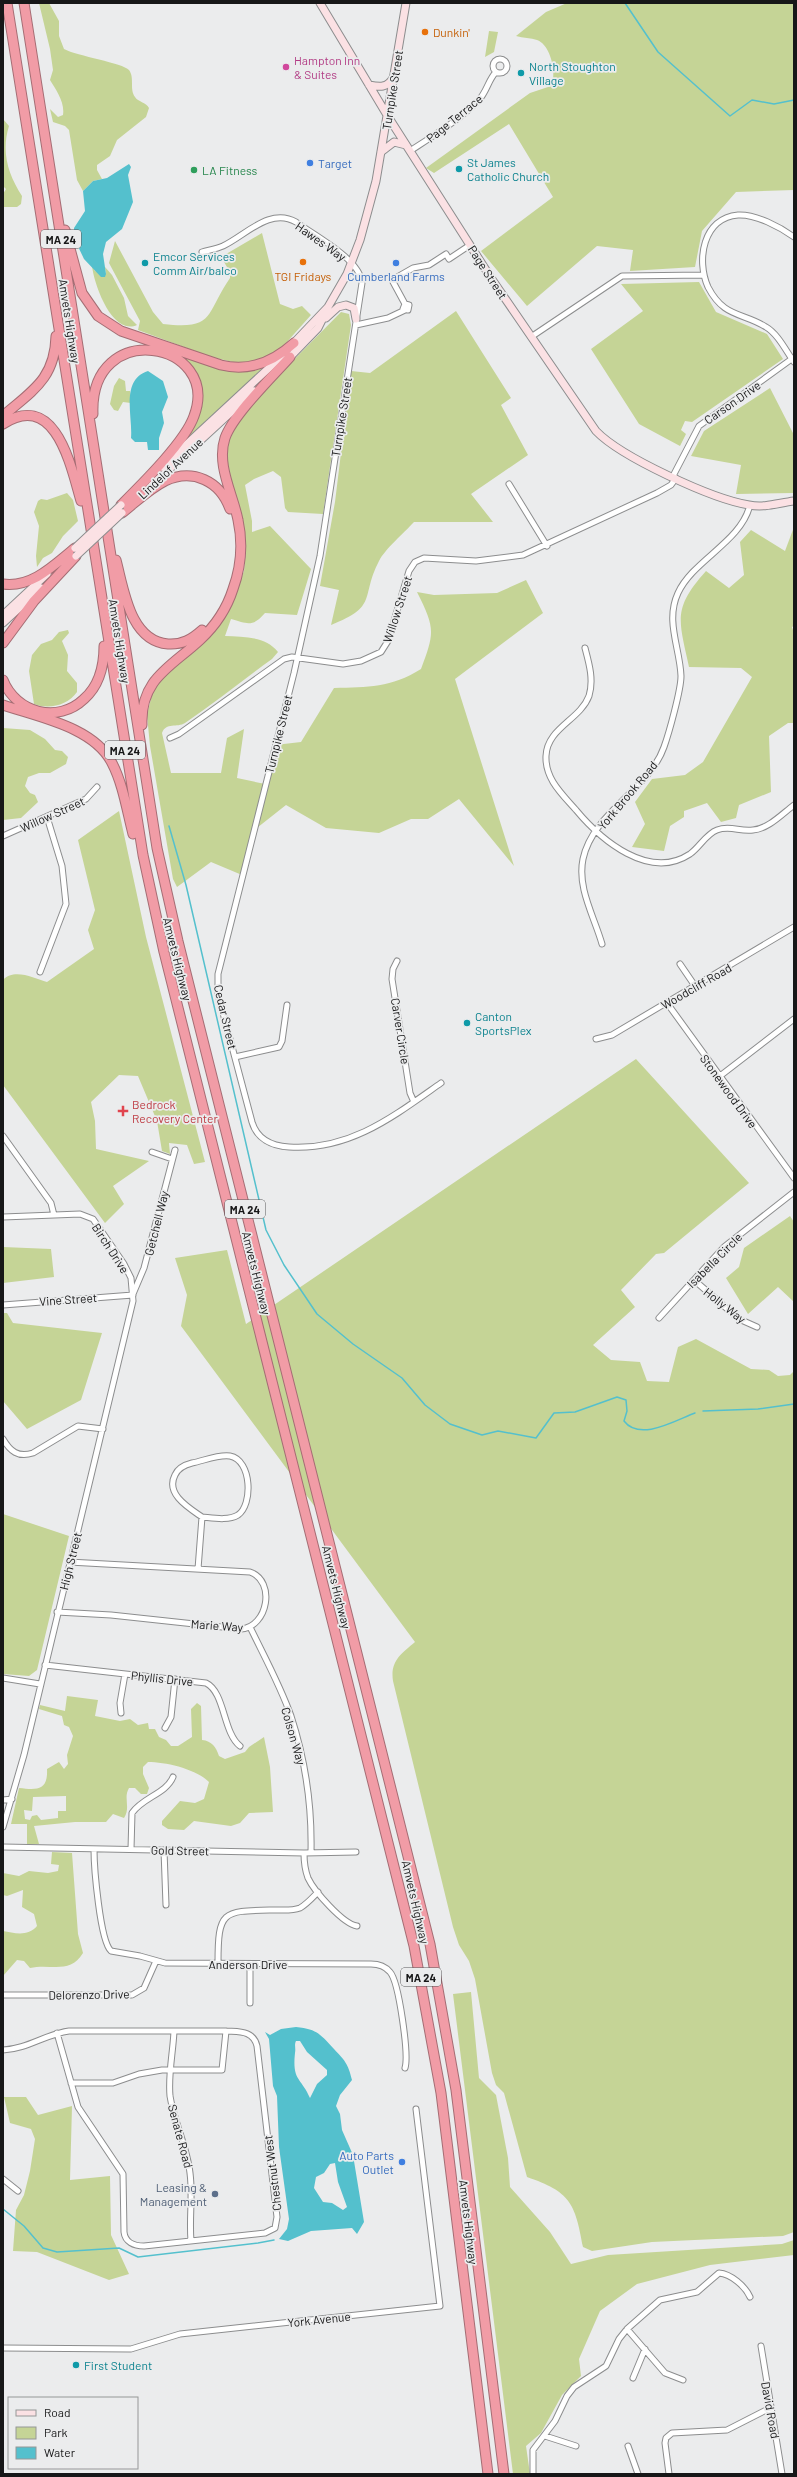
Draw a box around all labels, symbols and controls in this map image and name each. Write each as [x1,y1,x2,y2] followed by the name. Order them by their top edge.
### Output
[433,25,470,39] place label: Dunkin'
[420,27,430,37] marker: Dunkin'
[379,49,405,131] street label: Turnpike Street
[294,53,360,81] place label: Hampton Inn & Suites
[529,59,616,87] place label: North Stoughton Village
[281,62,291,72] marker: Hampton Inn & Suites
[516,68,526,78] marker: North Stoughton Village
[423,91,485,145] street label: Page Terrace
[467,155,549,183] place label: St James Catholic Church
[318,156,352,170] place label: Target
[305,158,315,168] marker: Target
[202,163,258,177] place label: LA Fitness
[454,164,464,174] marker: St James Catholic Church
[189,165,199,175] marker: LA Fitness
[293,219,349,264] street label: Hawes Way
[41,230,81,248] road number: MA 24
[465,243,511,301] street label: Page Street
[153,249,237,277] place label: Emcor Services Comm Air/balco
[298,257,308,267] marker: TGI Fridays
[140,258,150,268] marker: Emcor Services Comm Air/balco
[391,258,401,268] marker: Cumberland Farms
[275,269,332,283] place label: TGI Fridays
[347,269,445,283] place label: Cumberland Farms
[56,278,84,365] street label: Amvets Highway
[328,376,354,458] street label: Turnpike Street
[701,377,763,427] street label: Carson Drive
[135,434,205,502] street label: Lindelof Avenue
[380,574,414,644] street label: Willow Street
[106,598,134,685] street label: Amvets Highway
[261,693,295,775] street label: Turnpike Street
[105,741,145,759] road number: MA 24
[594,758,660,832] street label: York Brook Road
[18,794,86,834] street label: Willow Street
[161,916,195,1003] street label: Amvets Highway
[658,960,734,1012] street label: Woodcliff Road
[212,983,240,1051] street label: Cedar Street
[389,997,413,1065] street label: Carver Circle
[475,1009,532,1037] place label: Canton SportsPlex
[462,1018,472,1028] marker: Canton SportsPlex
[698,1051,760,1131] street label: Stonewood Drive
[132,1097,218,1125] place label: Bedrock Recovery Center
[117,1105,129,1117] marker: Bedrock Recovery Center
[141,1189,171,1257] street label: Getchell Way
[225,1200,265,1218] road number: MA 24
[90,1220,132,1276] street label: Birch Drive
[240,1230,274,1317] street label: Amvets Highway
[684,1230,744,1290] street label: Isabella Circle
[701,1284,749,1326] street label: Holly Way
[39,1290,97,1308] street label: Vine Street
[56,1531,84,1591] street label: High Street
[320,1544,354,1631] street label: Amvets Highway
[190,1616,244,1634] street label: Marie Way
[130,1668,194,1688] street label: Phyllis Drive
[279,1706,309,1767] street label: Colson Way
[151,1842,209,1858] street label: Gold Street
[400,1859,433,1946] street label: Amvets Highway
[209,1957,287,1971] street label: Anderson Drive
[401,1968,441,1986] road number: MA 24
[48,1986,130,2002] street label: Delorenzo Drive
[166,2103,196,2169] street label: Senate Road
[260,2134,284,2212] street label: Chestnut West
[339,2148,394,2176] place label: Auto Parts Outlet
[397,2157,407,2167] marker: Auto Parts Outlet
[457,2179,481,2266] street label: Amvets Highway
[140,2180,207,2208] place label: Leasing & Management
[210,2189,220,2199] marker: Leasing & Management
[287,2309,351,2329] street label: York Avenue
[84,2358,152,2372] place label: First Student
[71,2360,81,2370] marker: First Student
[759,2380,783,2440] street label: David Road
[8,2397,138,2469] legend
[44,2405,71,2419] text: Road
[44,2425,68,2439] text: Park
[44,2445,76,2459] text: Water

